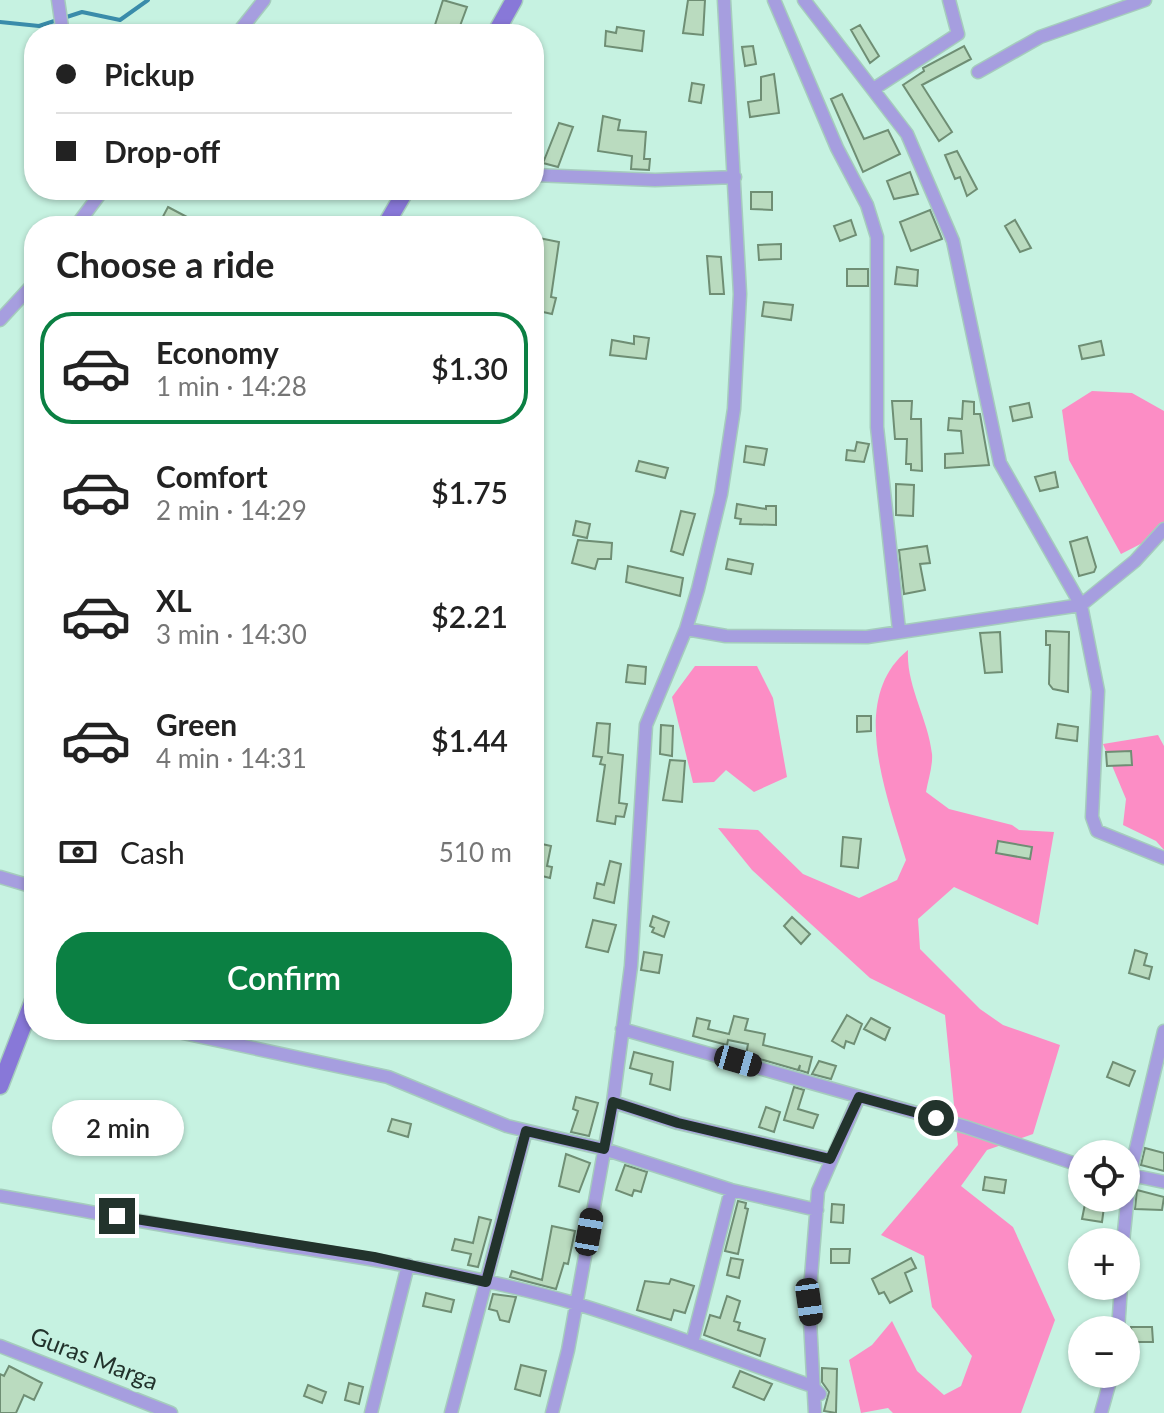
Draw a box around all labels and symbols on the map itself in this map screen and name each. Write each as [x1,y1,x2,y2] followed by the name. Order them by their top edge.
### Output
[712,1043,764,1079] car
[51,1100,183,1156] callout: 2 min
[918,1100,954,1136] route start
[99,1198,135,1234] route end
[573,1206,605,1258] car
[794,1277,824,1327] car
[27,1320,162,1395] street label: Guras Marga

